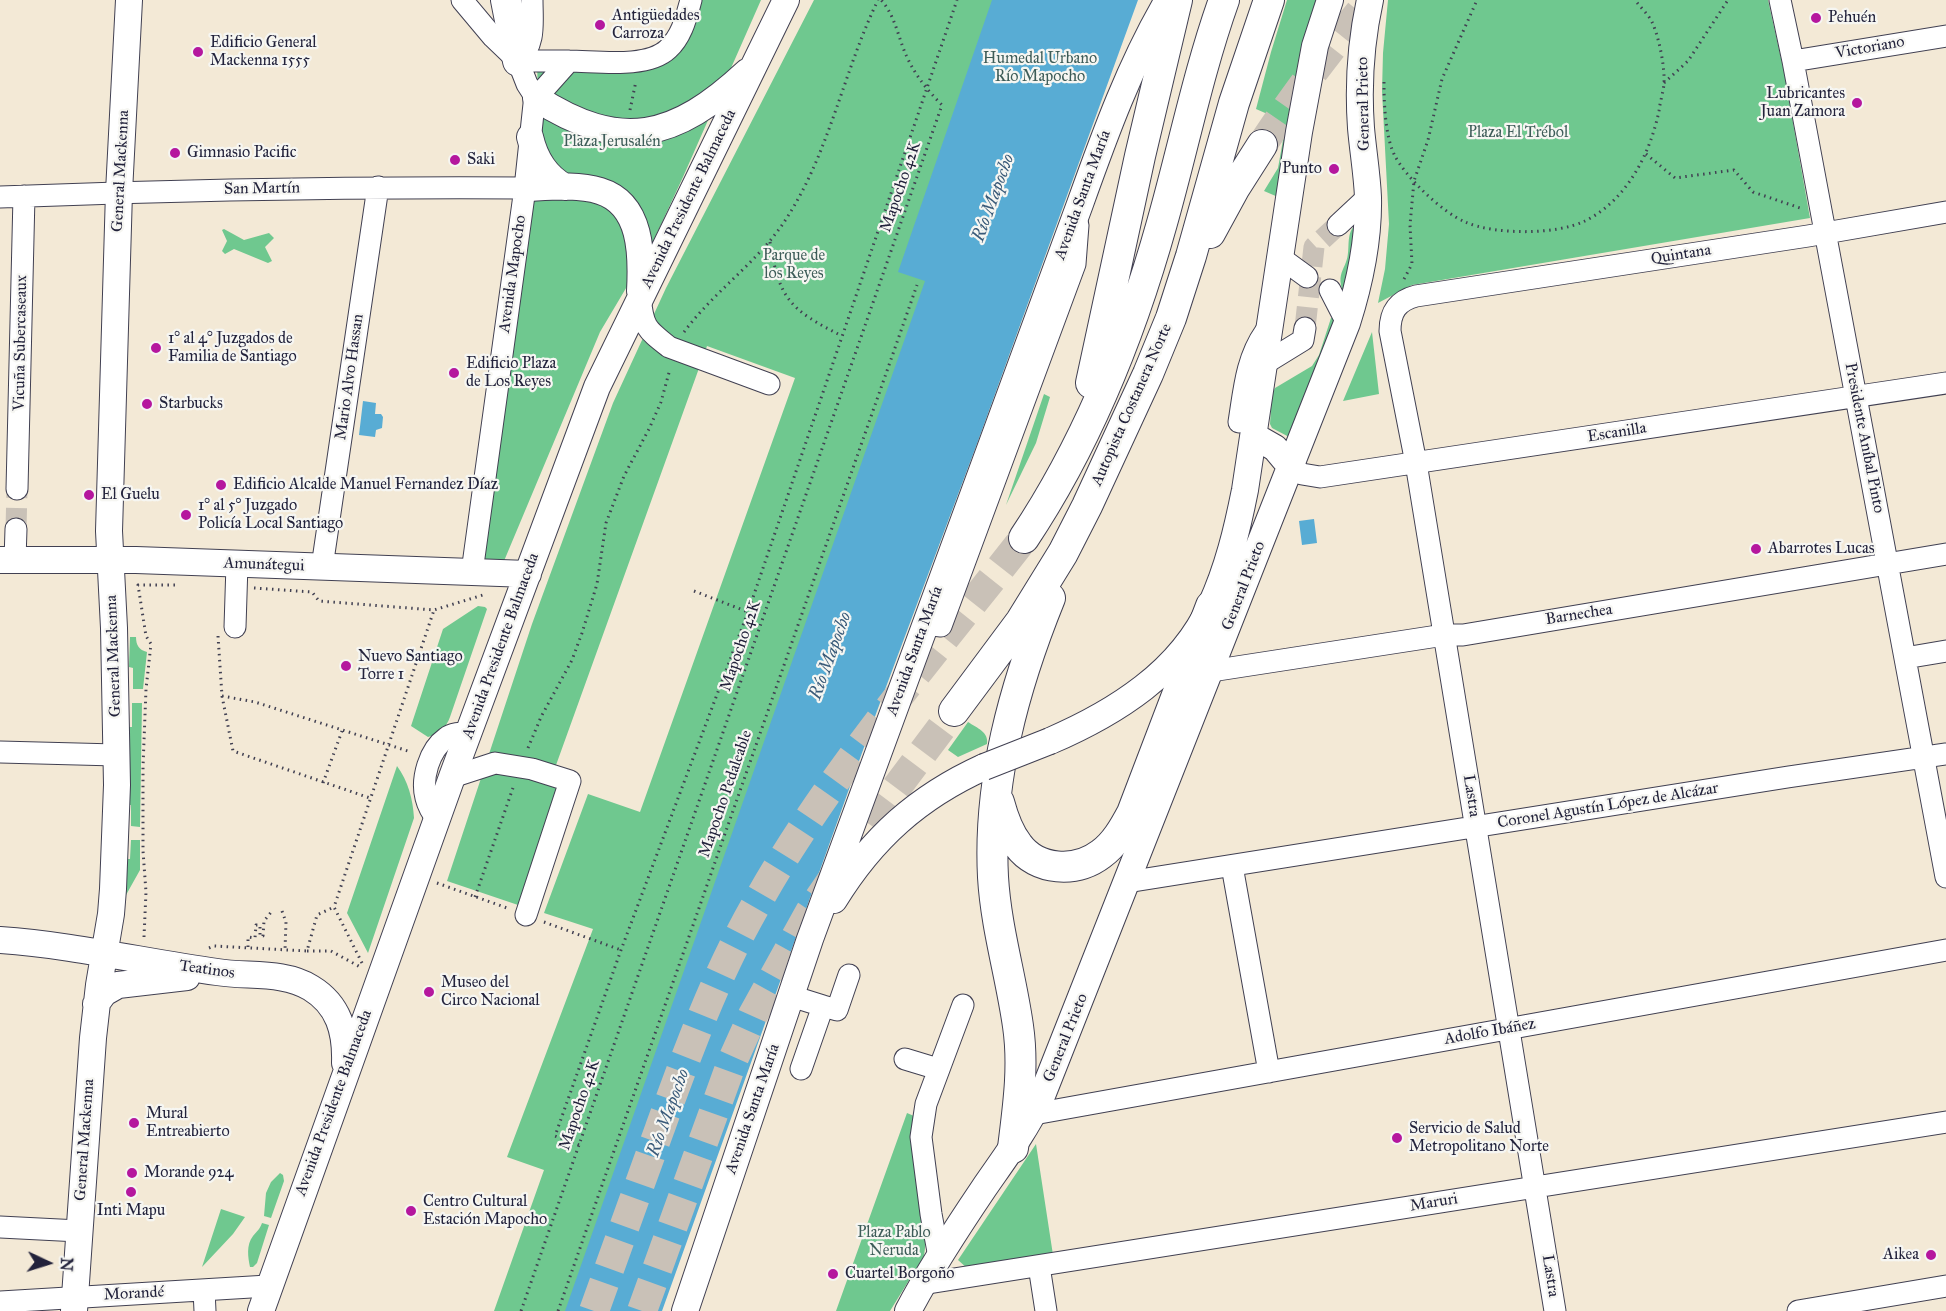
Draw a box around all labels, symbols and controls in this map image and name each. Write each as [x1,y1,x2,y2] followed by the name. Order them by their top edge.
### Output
[612,6,700,44] place label: Antigüedades Carroza
[1828,8,1876,28] place label: Pehuén
[1809,11,1823,25] marker: Pehuén
[593,18,607,32] marker: Antigüedades Carroza
[1834,32,1906,64] street label: Victoriano
[210,33,317,71] place label: Edificio General Mackenna 1555
[191,45,205,59] marker: Edificio General Mackenna 1555
[983,49,1097,87] park label: Humedal Urbano Río Mapocho
[1354,57,1374,151] street label: General Prieto
[1760,84,1845,122] place label: Lubricantes Juan Zamora
[1850,96,1864,110] marker: Lubricantes Juan Zamora
[637,107,741,291] street label: Avenida Presidente Balmaceda
[108,109,134,233] street label: General Mackenna
[1468,123,1568,143] park label: Plaza El Trébol
[1051,128,1115,262] street label: Avenida Santa María
[563,132,661,152] park label: Plaza Jerusalén
[876,139,926,235] street label: Mapocho 42K
[187,143,297,163] place label: Gimnasio Pacific
[168,146,182,160] marker: Gimnasio Pacific
[467,150,495,170] place label: Saki
[968,151,1020,245] water label: Río Mapocho
[448,153,462,167] marker: Saki
[1282,159,1322,179] place label: Punto
[1327,162,1341,176] marker: Punto
[224,179,300,199] street label: San Martín
[495,214,531,334] street label: Avenida Mapocho
[1650,241,1712,269] street label: Quintana
[763,246,825,284] park label: Parque de los Reyes
[10,275,32,411] street label: Vicuña Subercaseaux
[332,313,368,441] street label: Mario Alvo Hassan
[1087,321,1177,489] street label: Autopista Costanera Norte
[168,329,297,367] place label: 1° al 4° Juzgados de Familia de Santiago
[149,341,163,355] marker: 1° al 4° Juzgados de Familia de Santiago
[466,354,556,392] place label: Edificio Plaza de Los Reyes
[1840,361,1888,515] street label: Presidente Aníbal Pinto
[447,366,461,380] marker: Edificio Plaza de Los Reyes
[159,394,223,414] place label: Starbucks
[140,397,154,411] marker: Starbucks
[1586,419,1648,447] street label: Escanilla
[233,475,498,495] place label: Edificio Alcalde Manuel Fernandez Díaz
[214,478,228,492] marker: Edificio Alcalde Manuel Fernandez Díaz
[101,485,160,505] place label: El Guelu
[82,488,96,502] marker: El Guelu
[198,496,343,534] place label: 1° al 5° Juzgado Policía Local Santiago
[179,508,193,522] marker: 1° al 5° Juzgado Policía Local Santiago
[1218,539,1270,633] street label: General Prieto
[1768,539,1875,559] place label: Abarrotes Lucas
[1749,542,1763,556] marker: Abarrotes Lucas
[458,550,544,742] street label: Avenida Presidente Balmaceda
[223,554,305,576] street label: Amunátegui
[883,584,947,718] street label: Avenida Santa María
[102,595,126,717] street label: General Mackenna
[716,598,766,694] street label: Mapocho 42K
[1544,600,1614,630] street label: Barnechea
[805,609,857,703] water label: Río Mapocho
[358,647,463,685] place label: Nuevo Santiago Torre 1
[339,659,353,673] marker: Nuevo Santiago Torre 1
[695,728,757,860] street label: Mapocho Pedaleable
[1458,773,1484,819] street label: Lastra
[1496,779,1720,833] street label: Coronel Agustín López de Alcázar
[178,957,236,983] street label: Teatinos
[441,973,540,1011] place label: Museo del Circo Nacional
[422,985,436,999] marker: Museo del Circo Nacional
[1039,991,1093,1085] street label: General Prieto
[291,1007,377,1199] street label: Avenida Presidente Balmaceda
[1443,1015,1537,1049] street label: Adolfo Ibáñez
[722,1041,784,1177] street label: Avenida Santa María
[555,1057,605,1153] street label: Mapocho 42K
[643,1066,695,1160] water label: Río Mapocho
[71,1078,99,1202] street label: General Mackenna
[146,1104,230,1142] place label: Mural Entreabierto
[127,1116,141,1130] marker: Mural Entreabierto
[1409,1119,1549,1157] place label: Servicio de Salud Metropolitano Norte
[1390,1131,1404,1145] marker: Servicio de Salud Metropolitano Norte
[144,1163,233,1183] place label: Morande 924
[125,1166,139,1180] marker: Morande 924
[124,1185,138,1199] marker: Inti Mapu
[1409,1190,1459,1216] street label: Maruri
[423,1192,547,1230] place label: Centro Cultural Estación Mapocho
[97,1201,165,1221] place label: Inti Mapu
[404,1204,418,1218] marker: Centro Cultural Estación Mapocho
[857,1223,931,1261] park label: Plaza Pablo Neruda
[18,1233,78,1293] north arrow
[1883,1245,1919,1265] place label: Aikea
[1924,1248,1938,1262] marker: Aikea
[1537,1253,1563,1299] street label: Lastra
[57,1257,76,1272] text: N
[845,1264,954,1284] place label: Cuartel Borgoño
[826,1267,840,1281] marker: Cuartel Borgoño
[103,1283,165,1305] street label: Morandé

